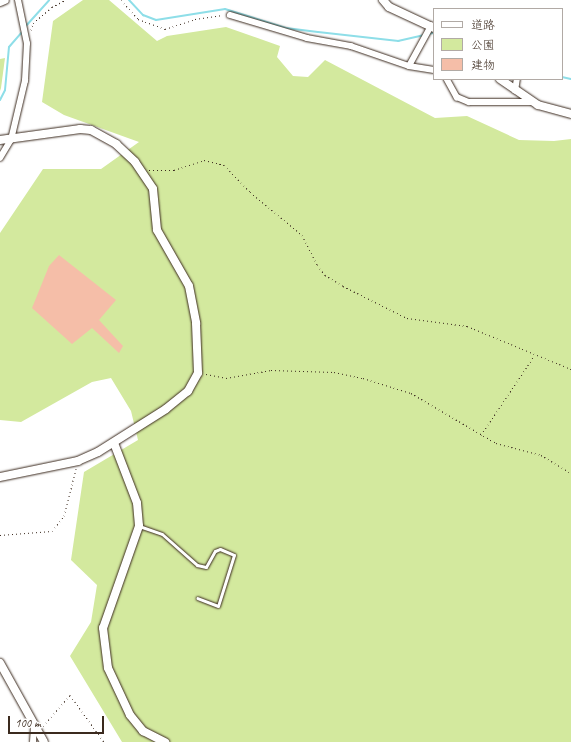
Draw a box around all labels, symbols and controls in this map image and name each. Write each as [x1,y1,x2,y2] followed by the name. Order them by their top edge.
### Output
[433,8,563,80] legend
[471,17,495,33] text: 道路
[471,37,495,53] text: 公園
[471,57,495,73] text: 建物
[10,708,106,734] scale bar
[15,715,41,731] text: 100 m

